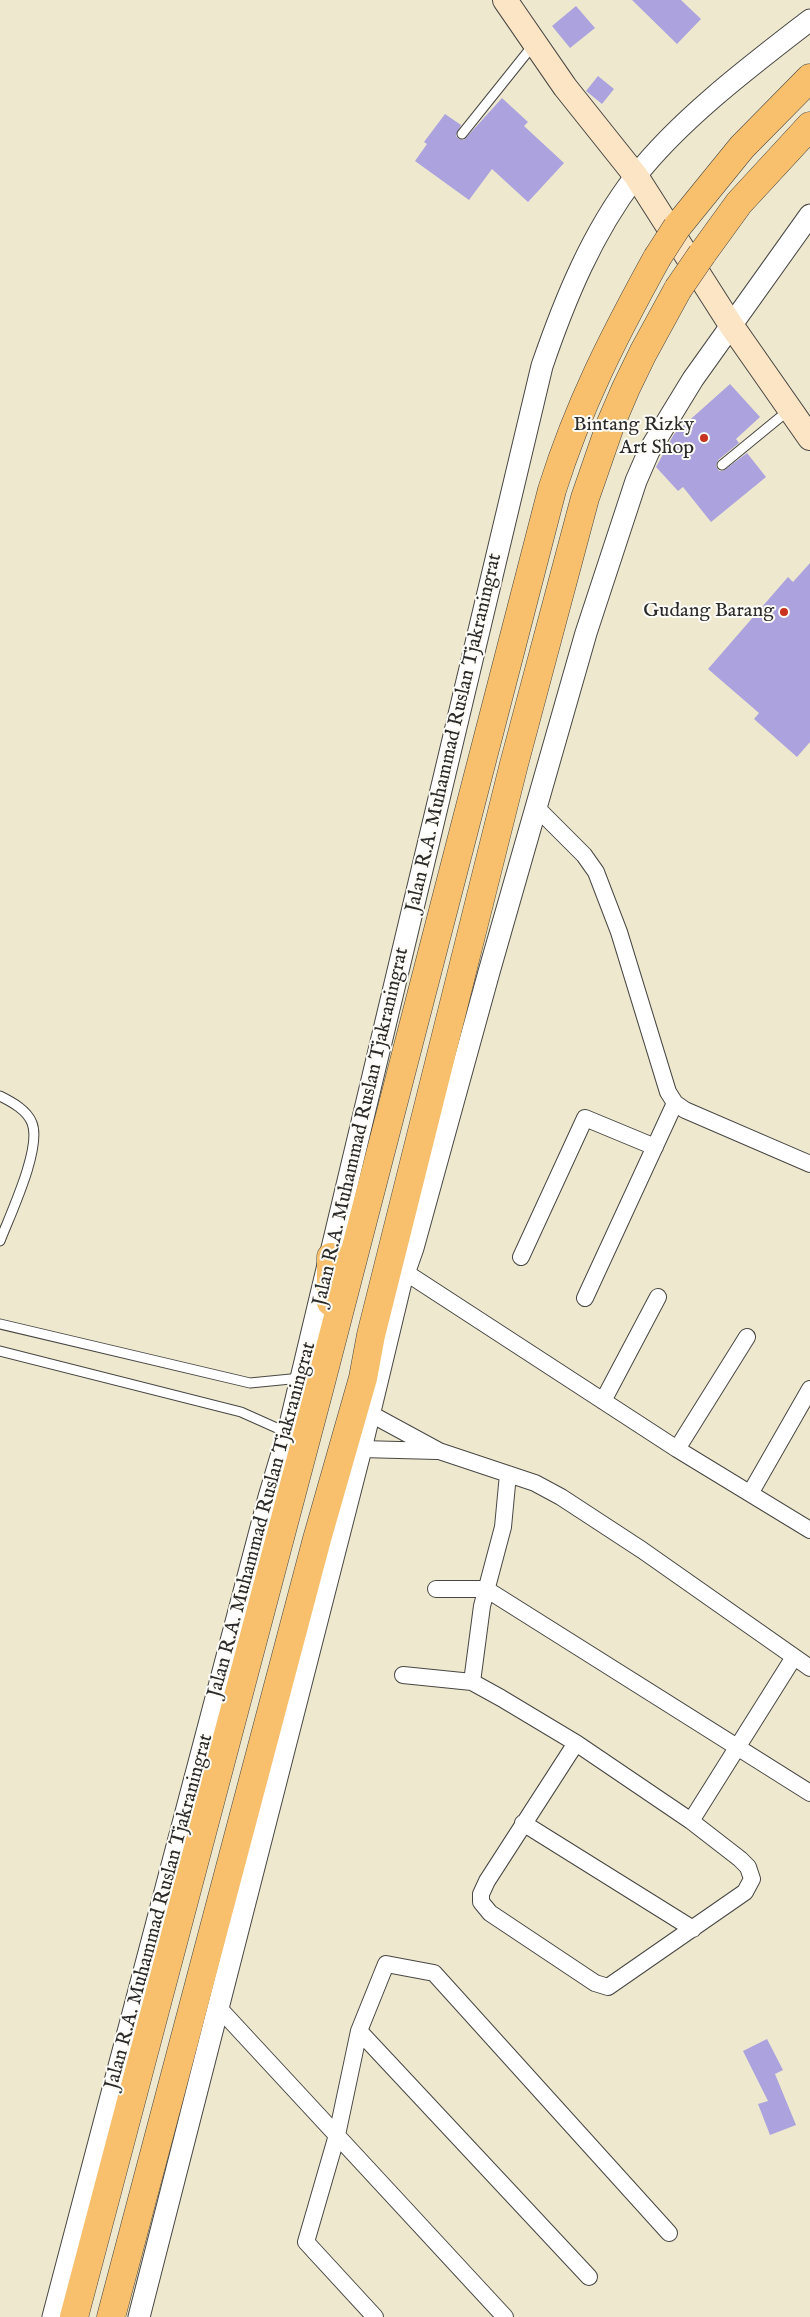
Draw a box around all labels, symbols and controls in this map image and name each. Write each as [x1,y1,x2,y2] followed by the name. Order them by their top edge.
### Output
[573,414,694,461] place label: Bintang Rizky Art Shop
[698,432,710,444] marker: Bintang Rizky Art Shop
[402,551,508,915] street label: Jalan R.A. Muhammad Ruslan Tjakraningrat
[643,600,774,624] place label: Gudang Barang
[778,606,790,618] marker: Gudang Barang
[309,945,415,1309] street label: Jalan R.A. Muhammad Ruslan Tjakraningrat
[204,1339,322,1701] street label: Jalan R.A. Muhammad Ruslan Tjakraningrat
[101,1731,219,2093] street label: Jalan R.A. Muhammad Ruslan Tjakraningrat

